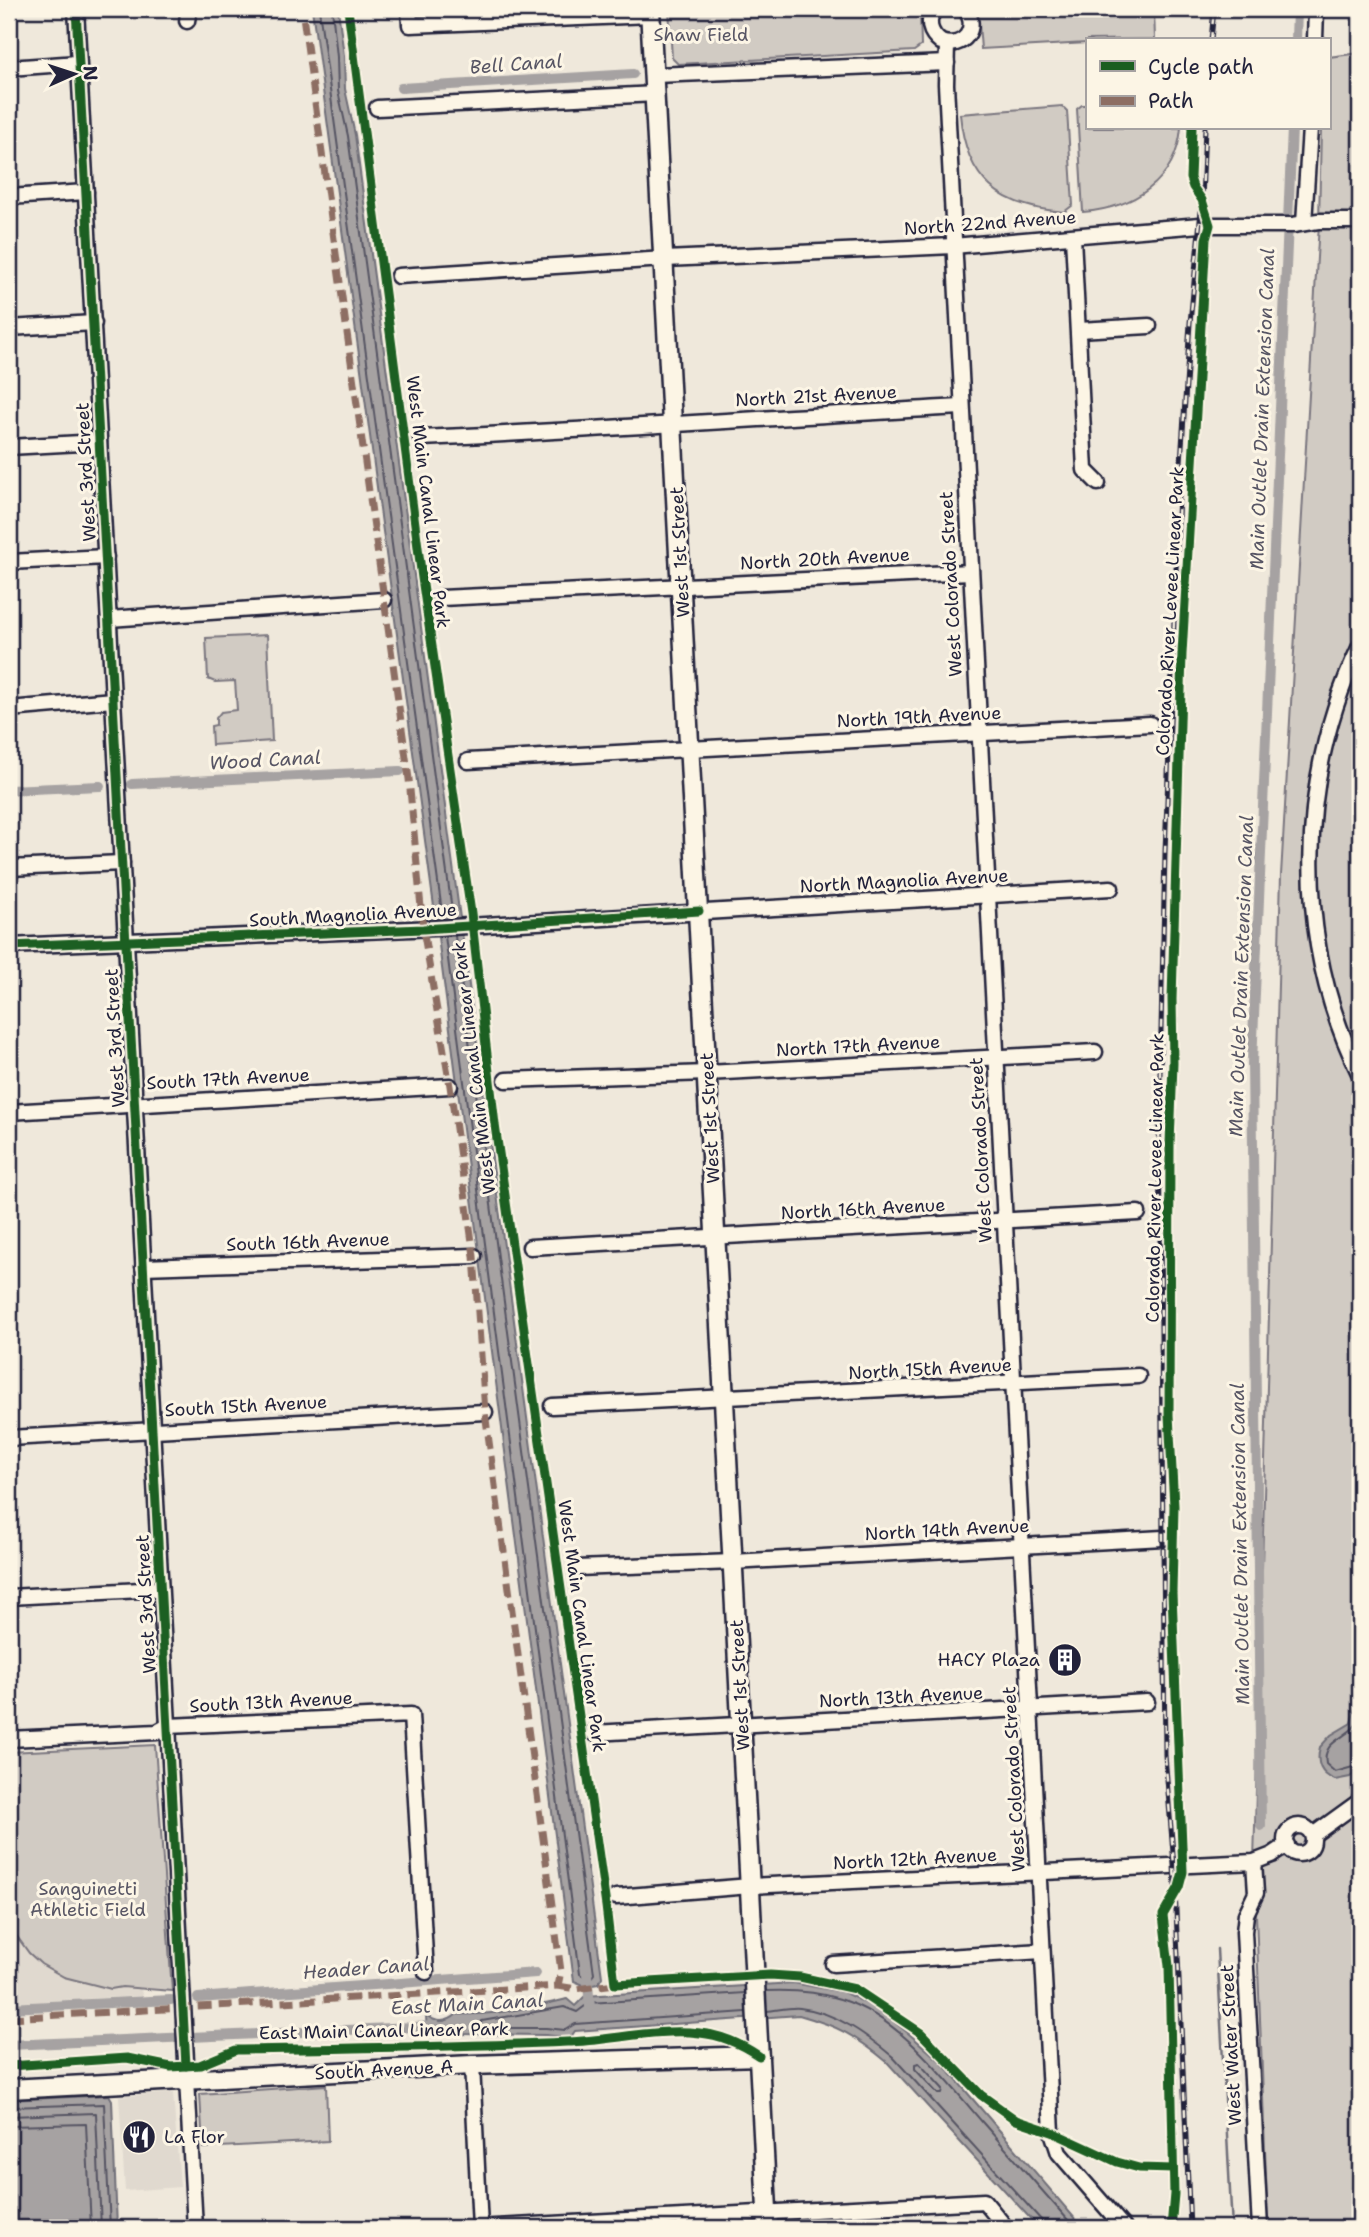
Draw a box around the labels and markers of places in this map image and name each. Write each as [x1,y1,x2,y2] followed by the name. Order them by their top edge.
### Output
[1046,1641,1084,1679] building icon: HACY Plaza
[938,1648,1040,1672] place label: HACY Plaza
[120,2118,158,2156] restaurant icon: La Flor
[164,2125,225,2149] place label: La Flor

